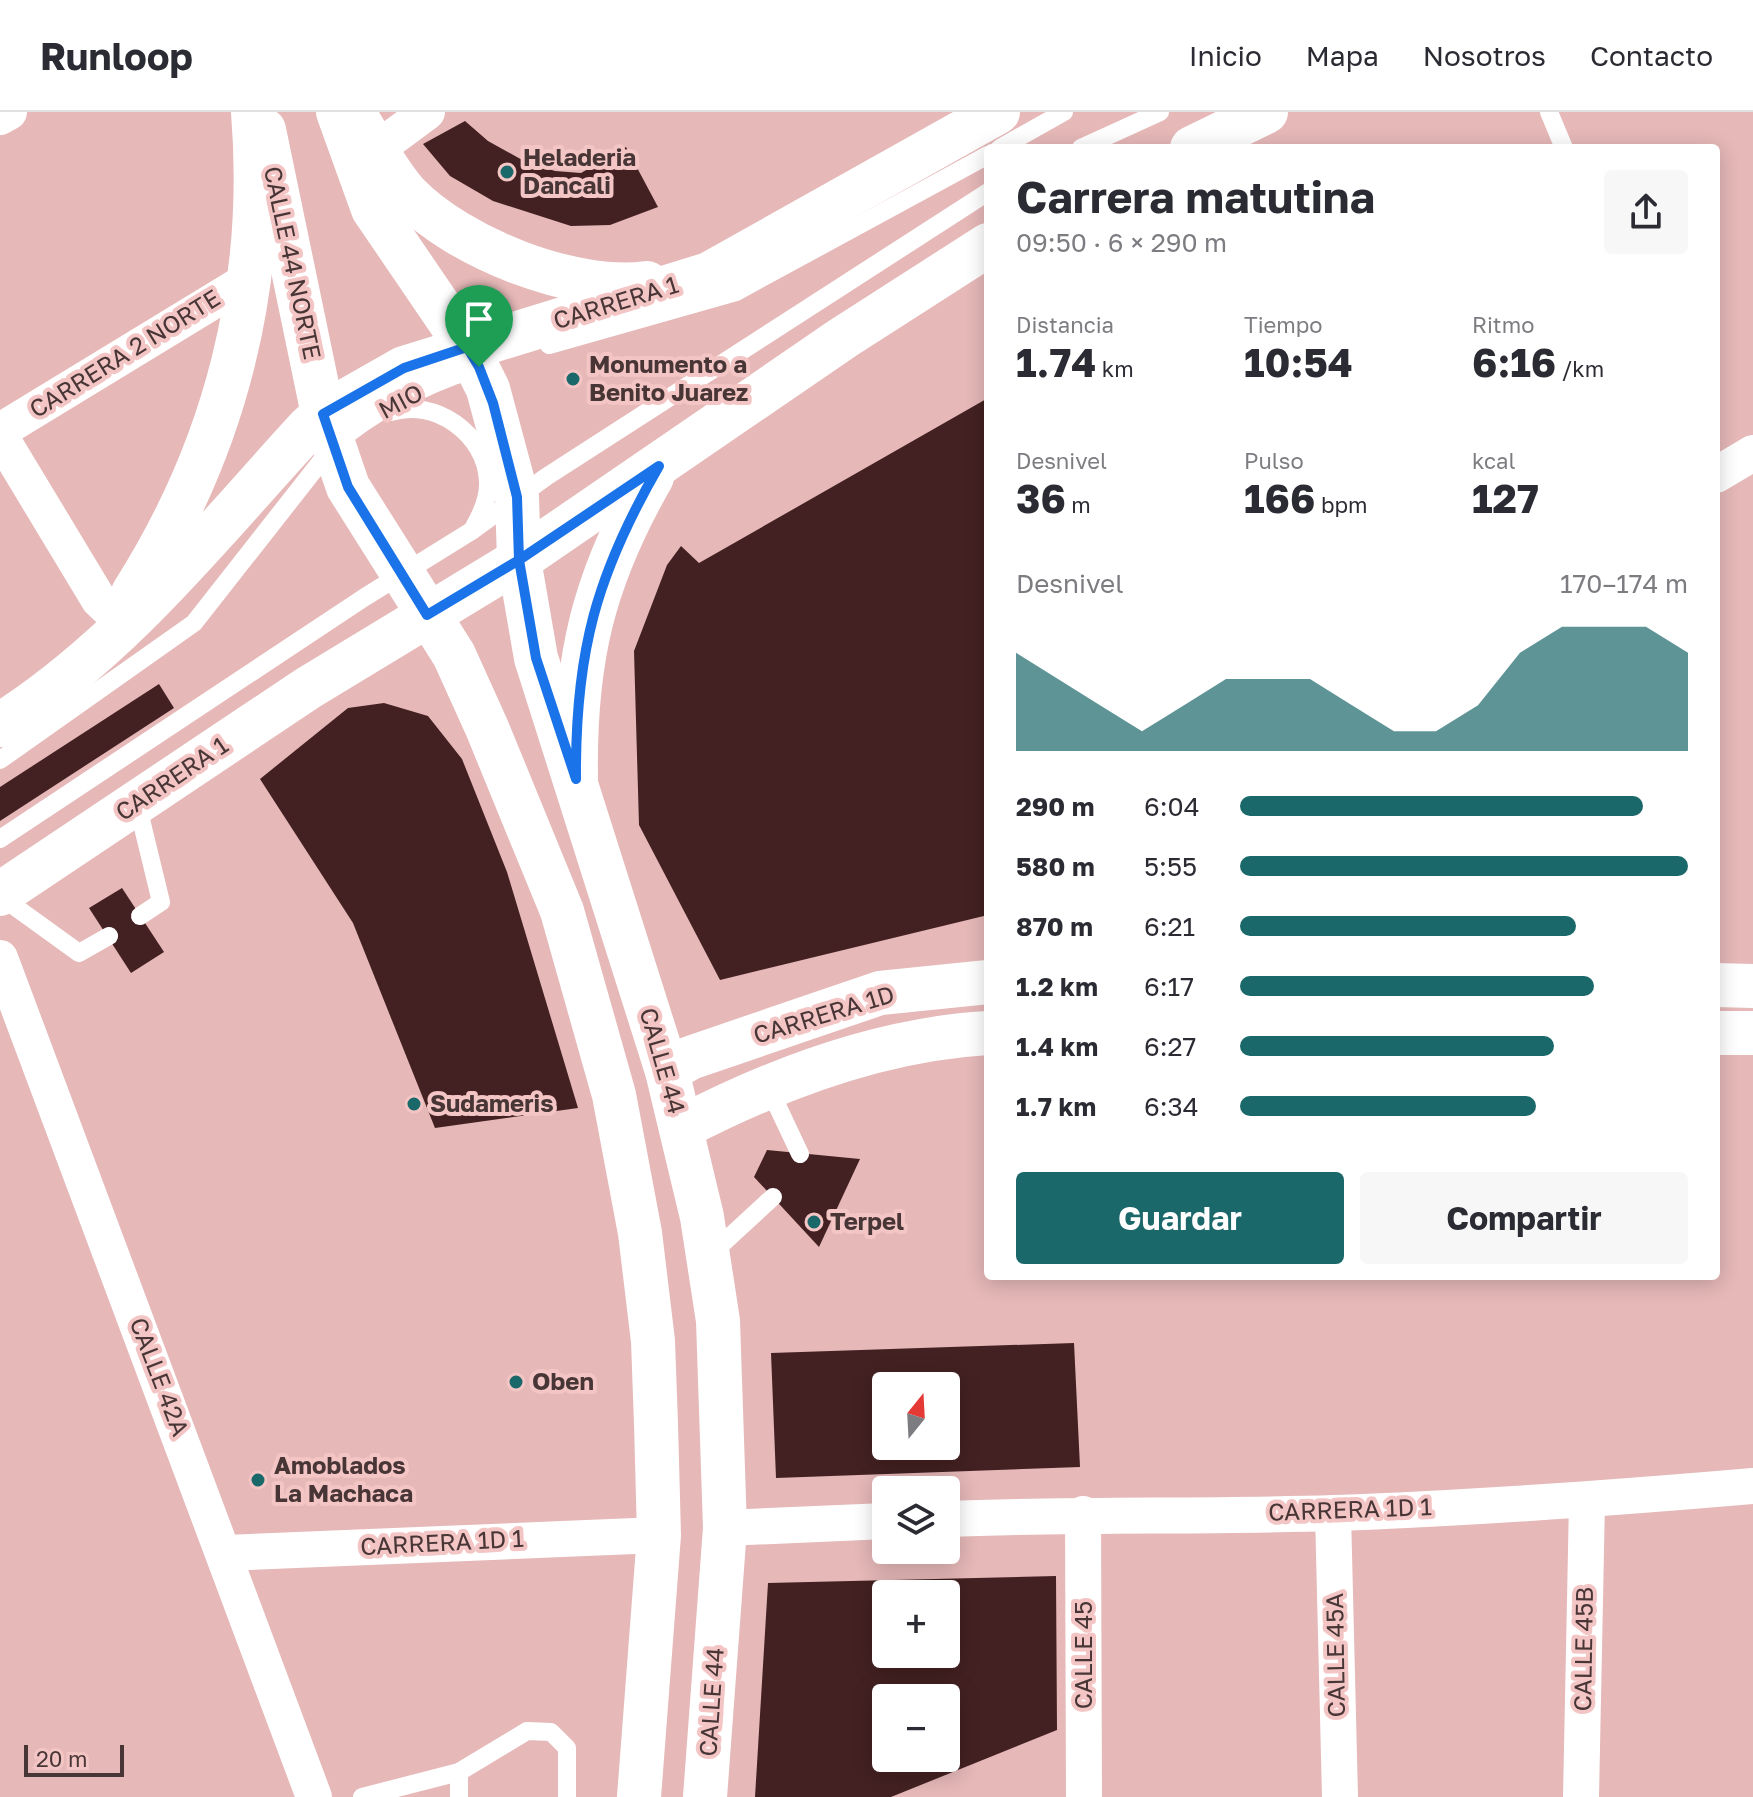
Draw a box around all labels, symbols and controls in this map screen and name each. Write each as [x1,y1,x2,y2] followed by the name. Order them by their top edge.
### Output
[40,33,193,78] text: Runloop
[1189,39,1262,72] text: Inicio
[1306,39,1379,72] text: Mapa
[1423,39,1546,72] text: Nosotros
[1590,39,1713,72] text: Contacto
[523,142,636,199] place label: Heladeria Dancali
[259,163,328,362] street label: CALLE 44 NORTE
[498,163,516,181] marker: Heladeria Dancali
[1016,170,1375,223] text: Carrera matutina
[1604,170,1688,254] button: share
[1016,227,1227,258] text: 09:50 · 6 × 290 m
[550,269,682,334] street label: CARRERA 1
[24,282,225,423] street label: CARRERA 2 NORTE
[445,285,513,367] pin
[457,297,501,341] icon: arrive
[1016,311,1114,338] text: Distancia
[1244,311,1323,338] text: Tiempo
[1472,311,1534,338] text: Ritmo
[1016,338,1096,386] text: 1.74
[1244,338,1353,386] text: 10:54
[1472,338,1556,386] text: 6:16
[589,349,748,406] place label: Monumento a Benito Juarez
[1096,355,1134,382] text: km
[1556,355,1604,382] text: /km
[564,370,582,388] marker: Monumento a Benito Juarez
[373,377,427,424] street label: MIO
[1016,447,1107,474] text: Desnivel
[1244,447,1304,474] text: Pulso
[1472,447,1515,474] text: kcal
[1016,474,1066,522] text: 36
[1244,474,1315,522] text: 166
[1472,474,1539,522] text: 127
[1066,491,1091,518] text: m
[1315,491,1367,518] text: bpm
[1016,568,1123,599] text: Desnivel
[1560,568,1688,599] text: 170–174 m
[109,730,233,826] street label: CARRERA 1
[1016,791,1095,822] text: 290 m
[1144,791,1200,822] text: 6:04
[1016,851,1095,882] text: 580 m
[1144,851,1197,882] text: 5:55
[1016,911,1093,942] text: 870 m
[1144,911,1195,942] text: 6:21
[1016,971,1098,1002] text: 1.2 km
[1144,971,1194,1002] text: 6:17
[749,978,898,1049] street label: CARRERA 1D
[634,1004,692,1117] street label: CALLE 44
[1016,1031,1098,1062] text: 1.4 km
[1144,1031,1196,1062] text: 6:27
[430,1088,554,1117] place label: Sudameris
[1016,1091,1096,1122] text: 1.7 km
[1144,1091,1199,1122] text: 6:34
[405,1095,423,1113] marker: Sudameris
[1016,1172,1344,1264] button: Guardar
[1360,1172,1688,1264] button: Compartir
[830,1206,904,1235] place label: Terpel
[805,1213,823,1231] marker: Terpel
[125,1313,196,1440] street label: CALLE 42A
[532,1366,594,1395] place label: Oben
[872,1372,960,1460] north arrow
[872,1372,960,1772] map controls
[507,1373,525,1391] marker: Oben
[274,1450,413,1507] place label: Amoblados La Machaca
[249,1471,267,1489] marker: Amoblados La Machaca
[872,1476,960,1564] button: layers
[1268,1491,1432,1526] street label: CARRERA 1D 1
[359,1523,524,1560] street label: CARRERA 1D 1
[872,1580,960,1668] button: +
[1567,1586,1598,1711] street label: CALLE 45B
[1319,1593,1350,1718] street label: CALLE 45A
[1068,1601,1097,1709] street label: CALLE 45
[692,1646,729,1757] street label: CALLE 44
[872,1684,960,1772] button: −
[24,1741,124,1777] scale bar
[36,1745,87,1772] text: 20 m

